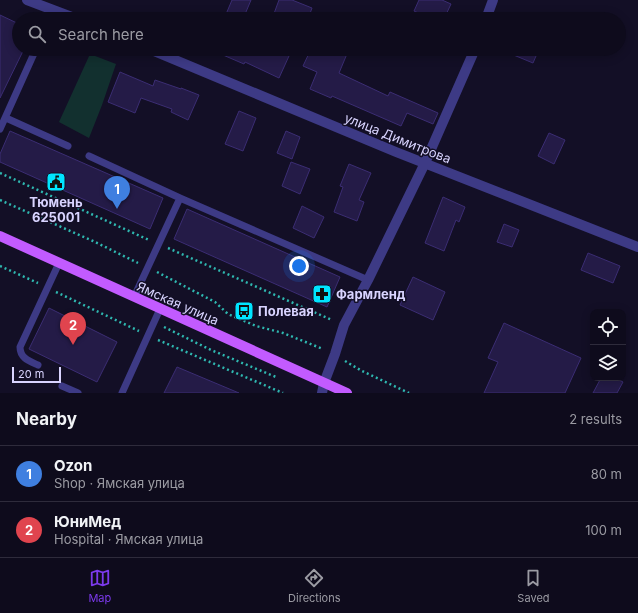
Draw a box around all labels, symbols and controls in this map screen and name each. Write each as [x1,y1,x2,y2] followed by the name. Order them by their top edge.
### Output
[12,12,626,56] search box
[26,23,48,45] icon: search
[58,25,144,44] text: Search here
[342,109,454,167] street label: улица Димитрова
[45,171,67,193] public building icon: Тюмень 625001
[104,176,130,209] pin: 1
[29,194,83,225] place label: Тюмень 625001
[289,256,309,276] your location
[135,278,221,328] street label: Ямская улица
[311,283,333,305] pharmacy icon: Фармленд
[336,286,406,302] place label: Фармленд
[233,300,255,322] bus stop icon: Полевая
[258,303,314,319] place label: Полевая
[590,309,626,381] map controls
[590,309,626,345] button: locate
[60,312,86,345] pin: 2
[590,345,626,381] button: layers
[12,365,61,384] scale bar
[18,367,44,381] text: 20 m
[16,409,77,429] text: Nearby
[569,411,622,427] text: 2 results
[54,456,92,475] text: Ozon
[26,466,32,482] text: 1
[591,466,622,482] text: 80 m
[54,475,185,491] text: Shop · Ямская улица
[54,512,121,531] text: ЮниМед
[25,522,33,538] text: 2
[585,522,622,538] text: 100 m
[54,531,203,547] text: Hospital · Ямская улица
[88,567,111,605] tab: Map
[288,567,341,605] tab: Directions
[517,567,550,605] tab: Saved

